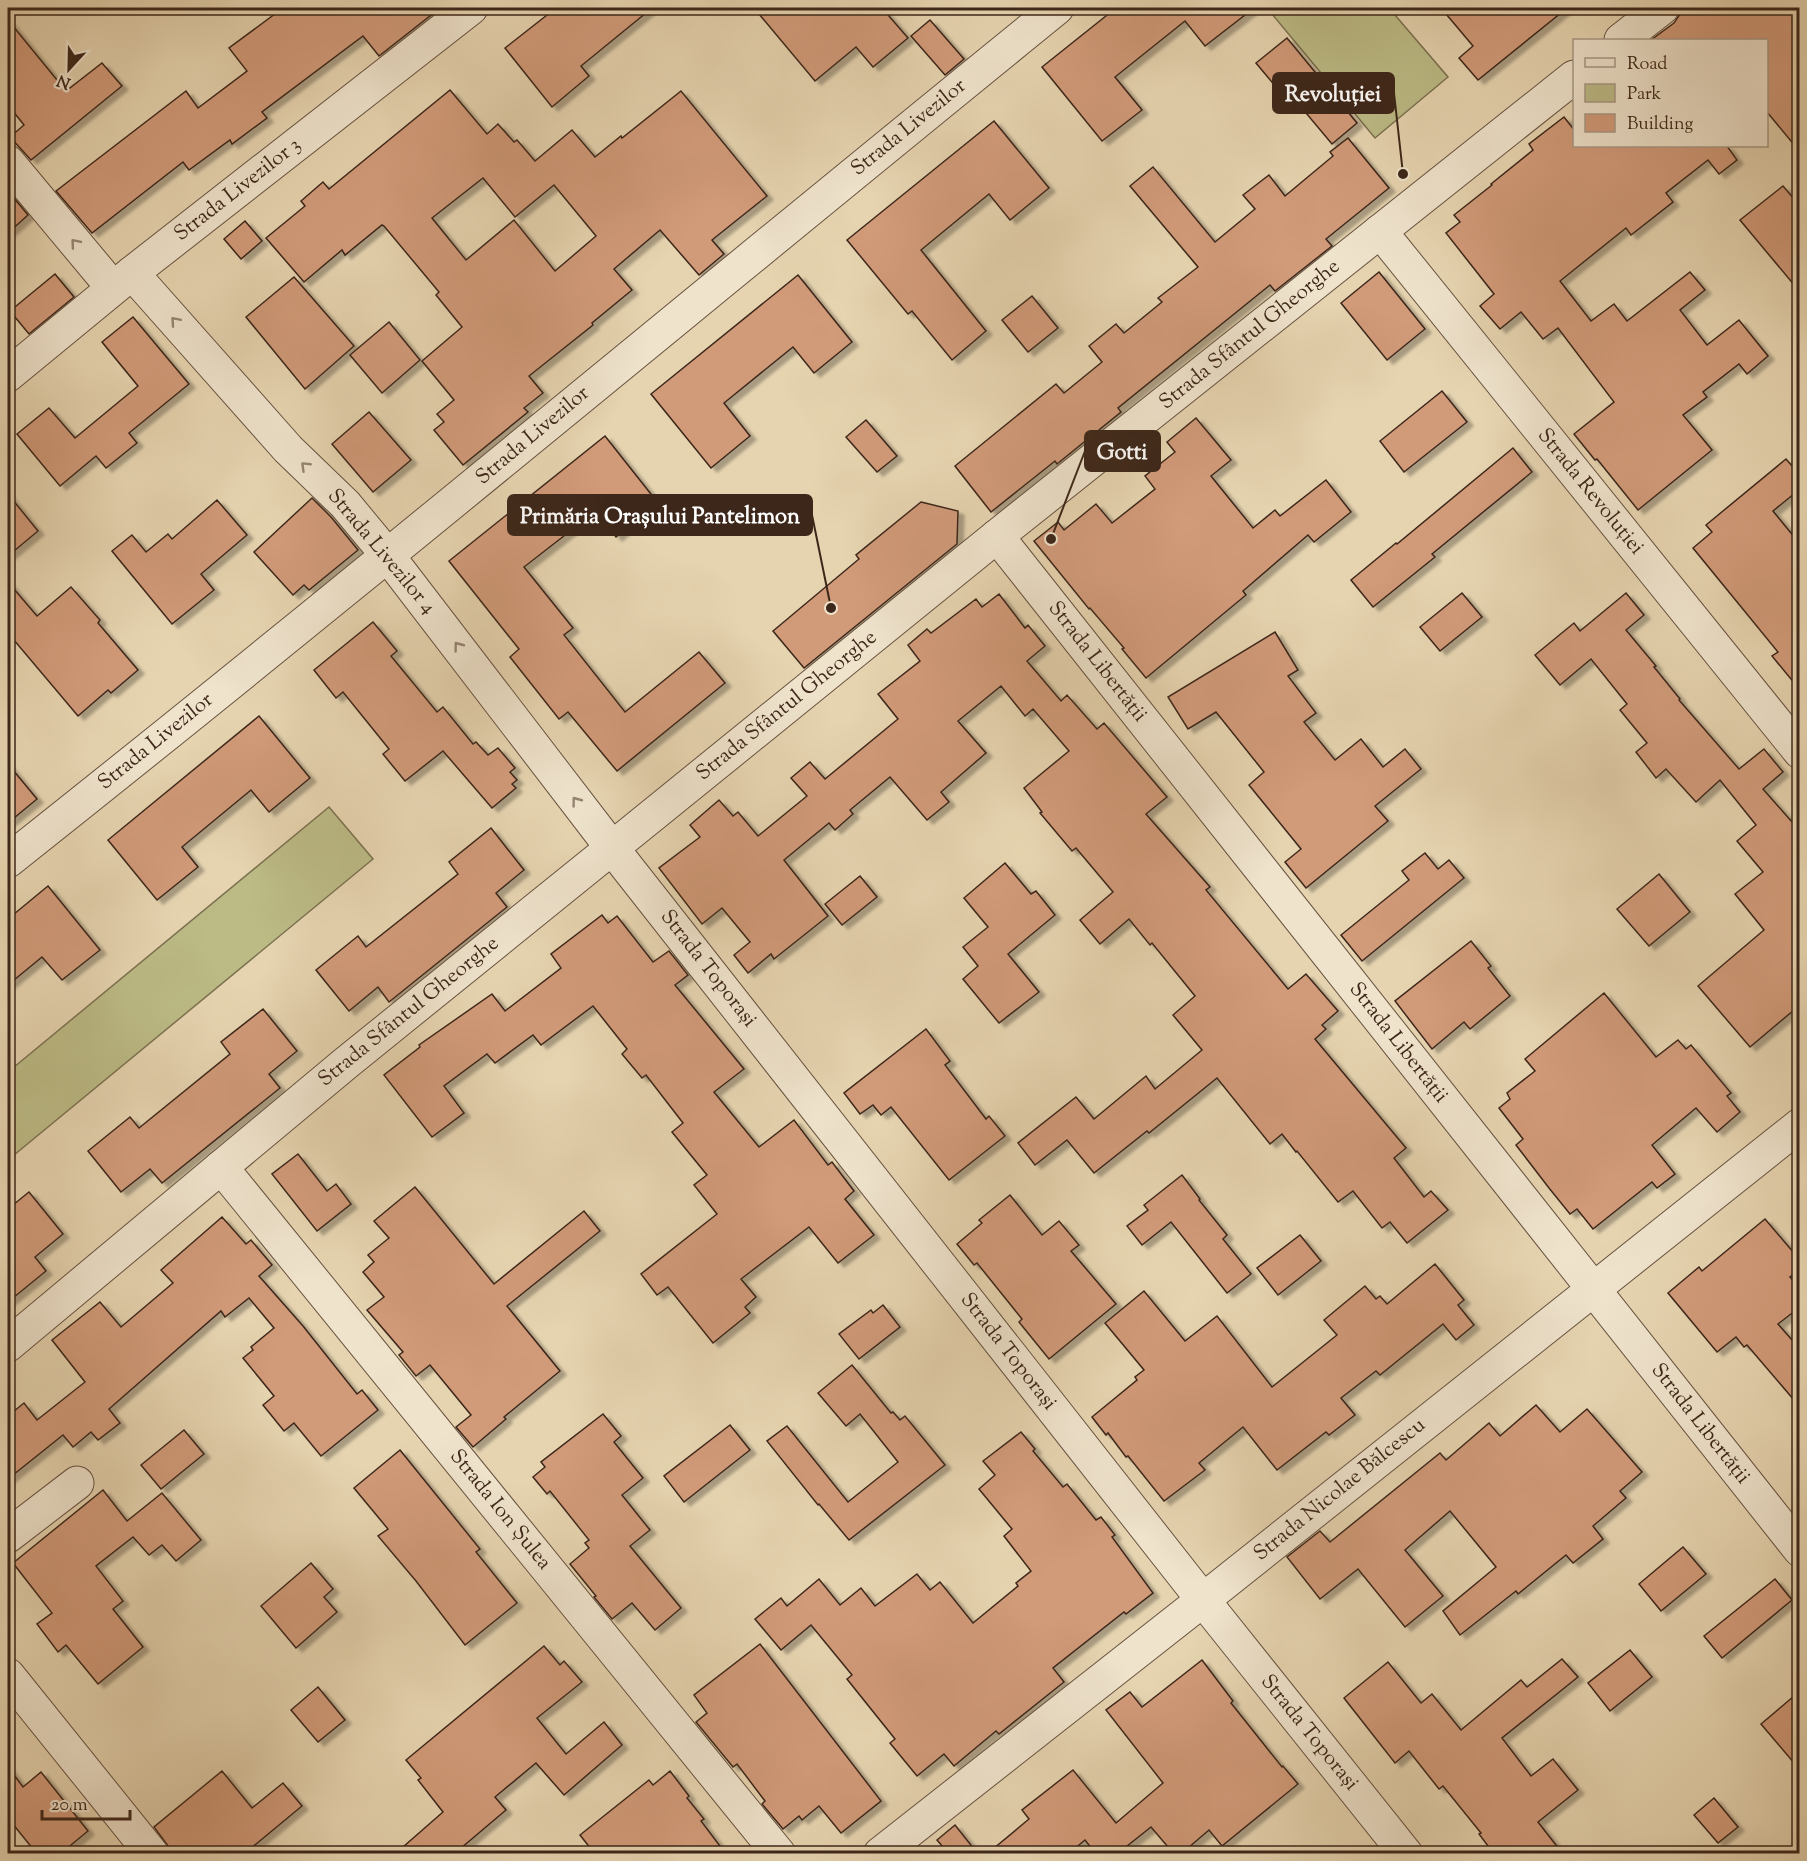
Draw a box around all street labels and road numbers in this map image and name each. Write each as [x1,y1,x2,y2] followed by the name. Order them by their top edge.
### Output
[845,72,973,184] street label: Strada Livezilor
[168,131,308,249] street label: Strada Livezilor 3
[1153,253,1347,417] street label: Strada Sfântul Gheorghe
[470,379,597,493] street label: Strada Livezilor
[1530,422,1651,562] street label: Strada Revoluției
[319,483,443,621] street label: Strada Livezilor 4
[1040,595,1154,729] street label: Strada Libertății
[690,624,884,788] street label: Strada Sfântul Gheorghe
[92,686,220,798] street label: Strada Livezilor
[652,904,764,1034] street label: Strada Toporași
[312,930,506,1094] street label: Strada Sfântul Gheorghe
[1341,976,1455,1110] street label: Strada Libertății
[952,1287,1064,1417] street label: Strada Toporași
[1643,1357,1757,1491] street label: Strada Libertății
[1248,1411,1432,1569] street label: Strada Nicolae Bălcescu
[442,1443,558,1577] street label: Strada Ion Șulea
[1253,1668,1365,1798] street label: Strada Toporași

